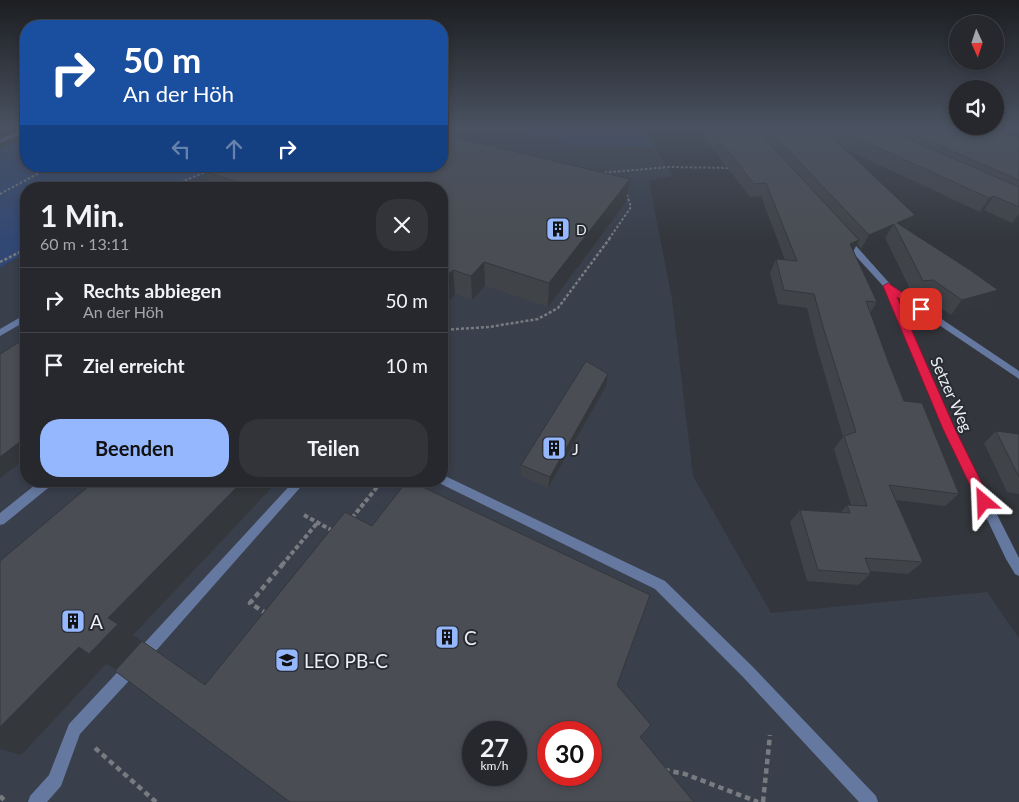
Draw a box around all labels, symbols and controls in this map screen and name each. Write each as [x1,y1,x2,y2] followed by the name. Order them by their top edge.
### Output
[949,15,1004,70] north arrow
[949,15,1004,135] map controls
[123,38,201,80] text: 50 m
[40,40,105,105] icon: right
[123,80,234,107] text: An der Höh
[949,80,1004,135] button: sound
[167,135,195,163] icon: left
[220,135,248,163] icon: ahead
[273,135,301,163] icon: right
[40,197,125,233] text: 1 Min.
[376,199,428,251] button: close
[545,216,571,242] building icon: D
[576,221,587,238] place label: D
[40,234,129,253] text: 60 m · 13:11
[83,279,221,302] text: Rechts abbiegen
[40,286,68,314] icon: right
[900,288,942,330] pin
[385,289,428,312] text: 50 m
[907,295,935,323] icon: arrive
[83,302,164,321] text: An der Höh
[40,351,68,379] icon: arrive
[83,354,185,377] text: Ziel erreicht
[385,354,428,377] text: 10 m
[927,354,977,434] street label: Setzer Weg
[40,419,229,477] button: Beenden
[239,419,428,477] button: Teilen
[541,435,567,461] building icon: J
[572,439,579,458] place label: J
[957,475,1009,527] position arrow
[60,608,86,634] building icon: A
[90,610,103,633] place label: A
[434,624,460,650] building icon: C
[464,626,477,649] place label: C
[274,647,300,673] school or university icon: LEO PB-C
[304,649,388,672] place label: LEO PB-C
[537,721,602,786] speed limit sign: 30
[480,732,509,762] text: 27
[480,758,509,773] text: km/h

